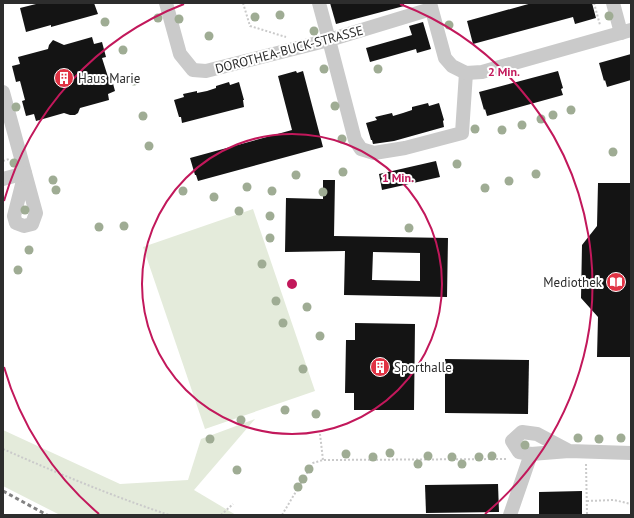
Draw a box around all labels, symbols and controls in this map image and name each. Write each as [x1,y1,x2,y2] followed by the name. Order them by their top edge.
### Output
[213,22,365,77] street label: DOROTHEA-BUCK-STRASSE
[488,64,520,79] text: 2 Min.
[53,67,75,89] building icon: Haus Marie
[78,70,140,87] place label: Haus Marie
[382,170,414,185] text: 1 Min.
[605,271,627,293] library icon: Mediothek
[543,274,603,291] place label: Mediothek
[285,277,299,291] centre of rings
[369,356,391,378] building icon: Sporthalle
[394,359,452,376] place label: Sporthalle

